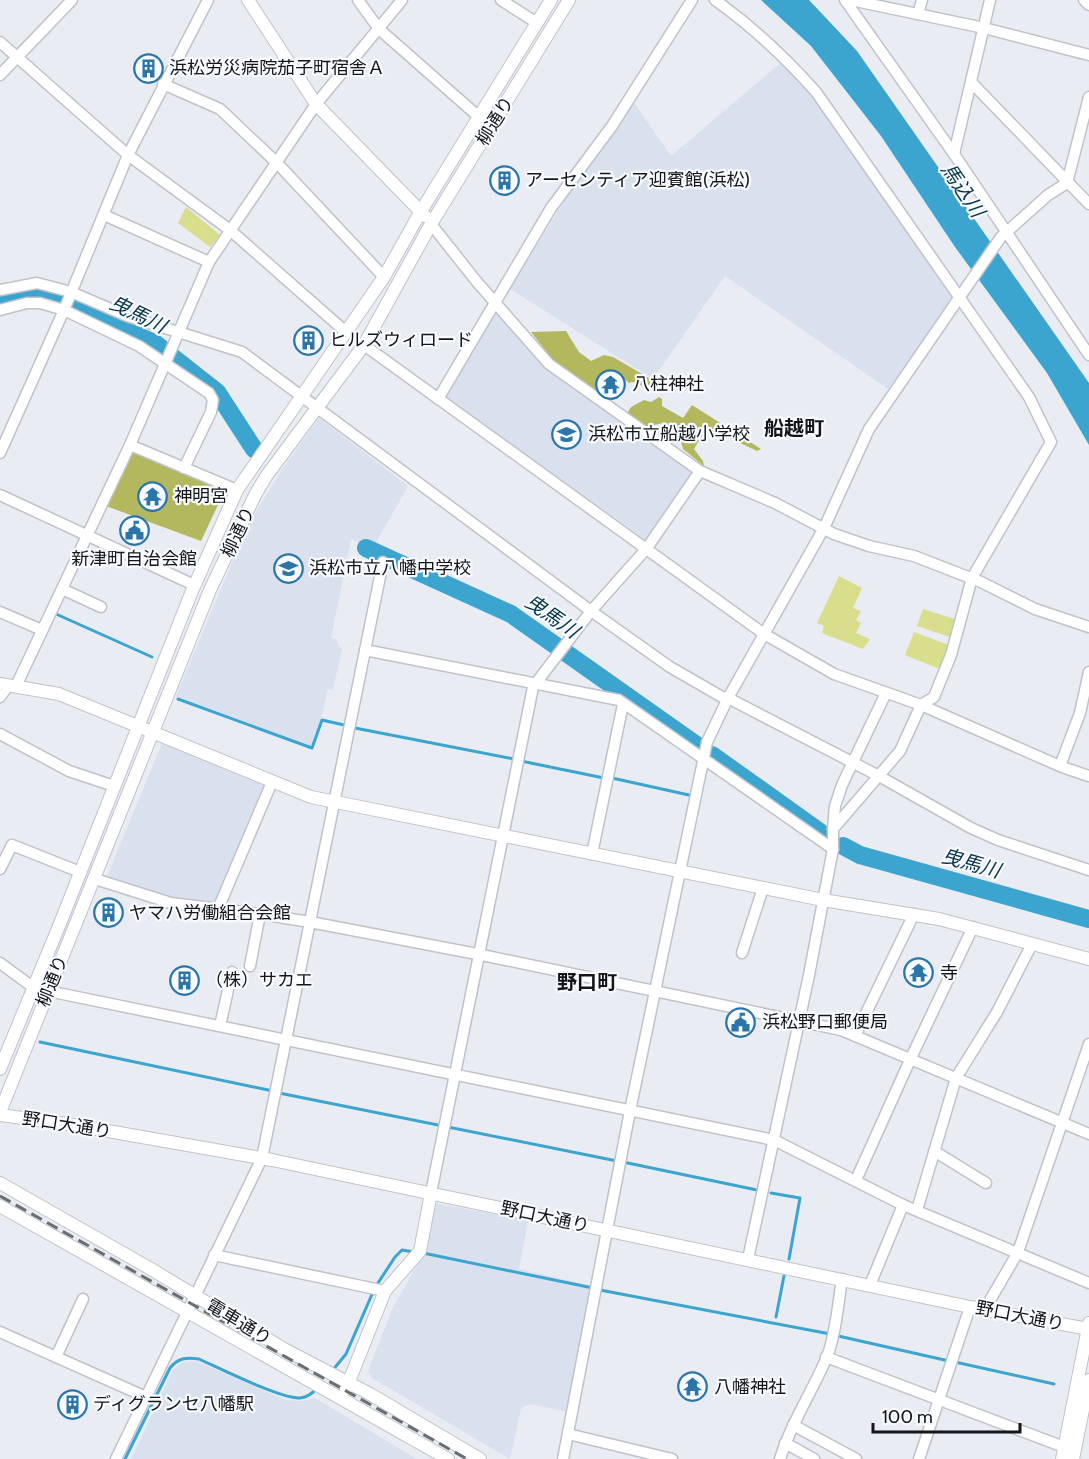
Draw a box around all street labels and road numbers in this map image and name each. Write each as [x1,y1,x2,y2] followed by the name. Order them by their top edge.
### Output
[471,92,519,150] street label: 柳通り
[217,503,259,561] street label: 柳通り
[32,952,72,1010] street label: 柳通り
[21,1107,113,1143] street label: 野口大通り
[499,1197,591,1237] street label: 野口大通り
[202,1294,276,1350] street label: 電車通り
[974,1297,1066,1335] street label: 野口大通り

